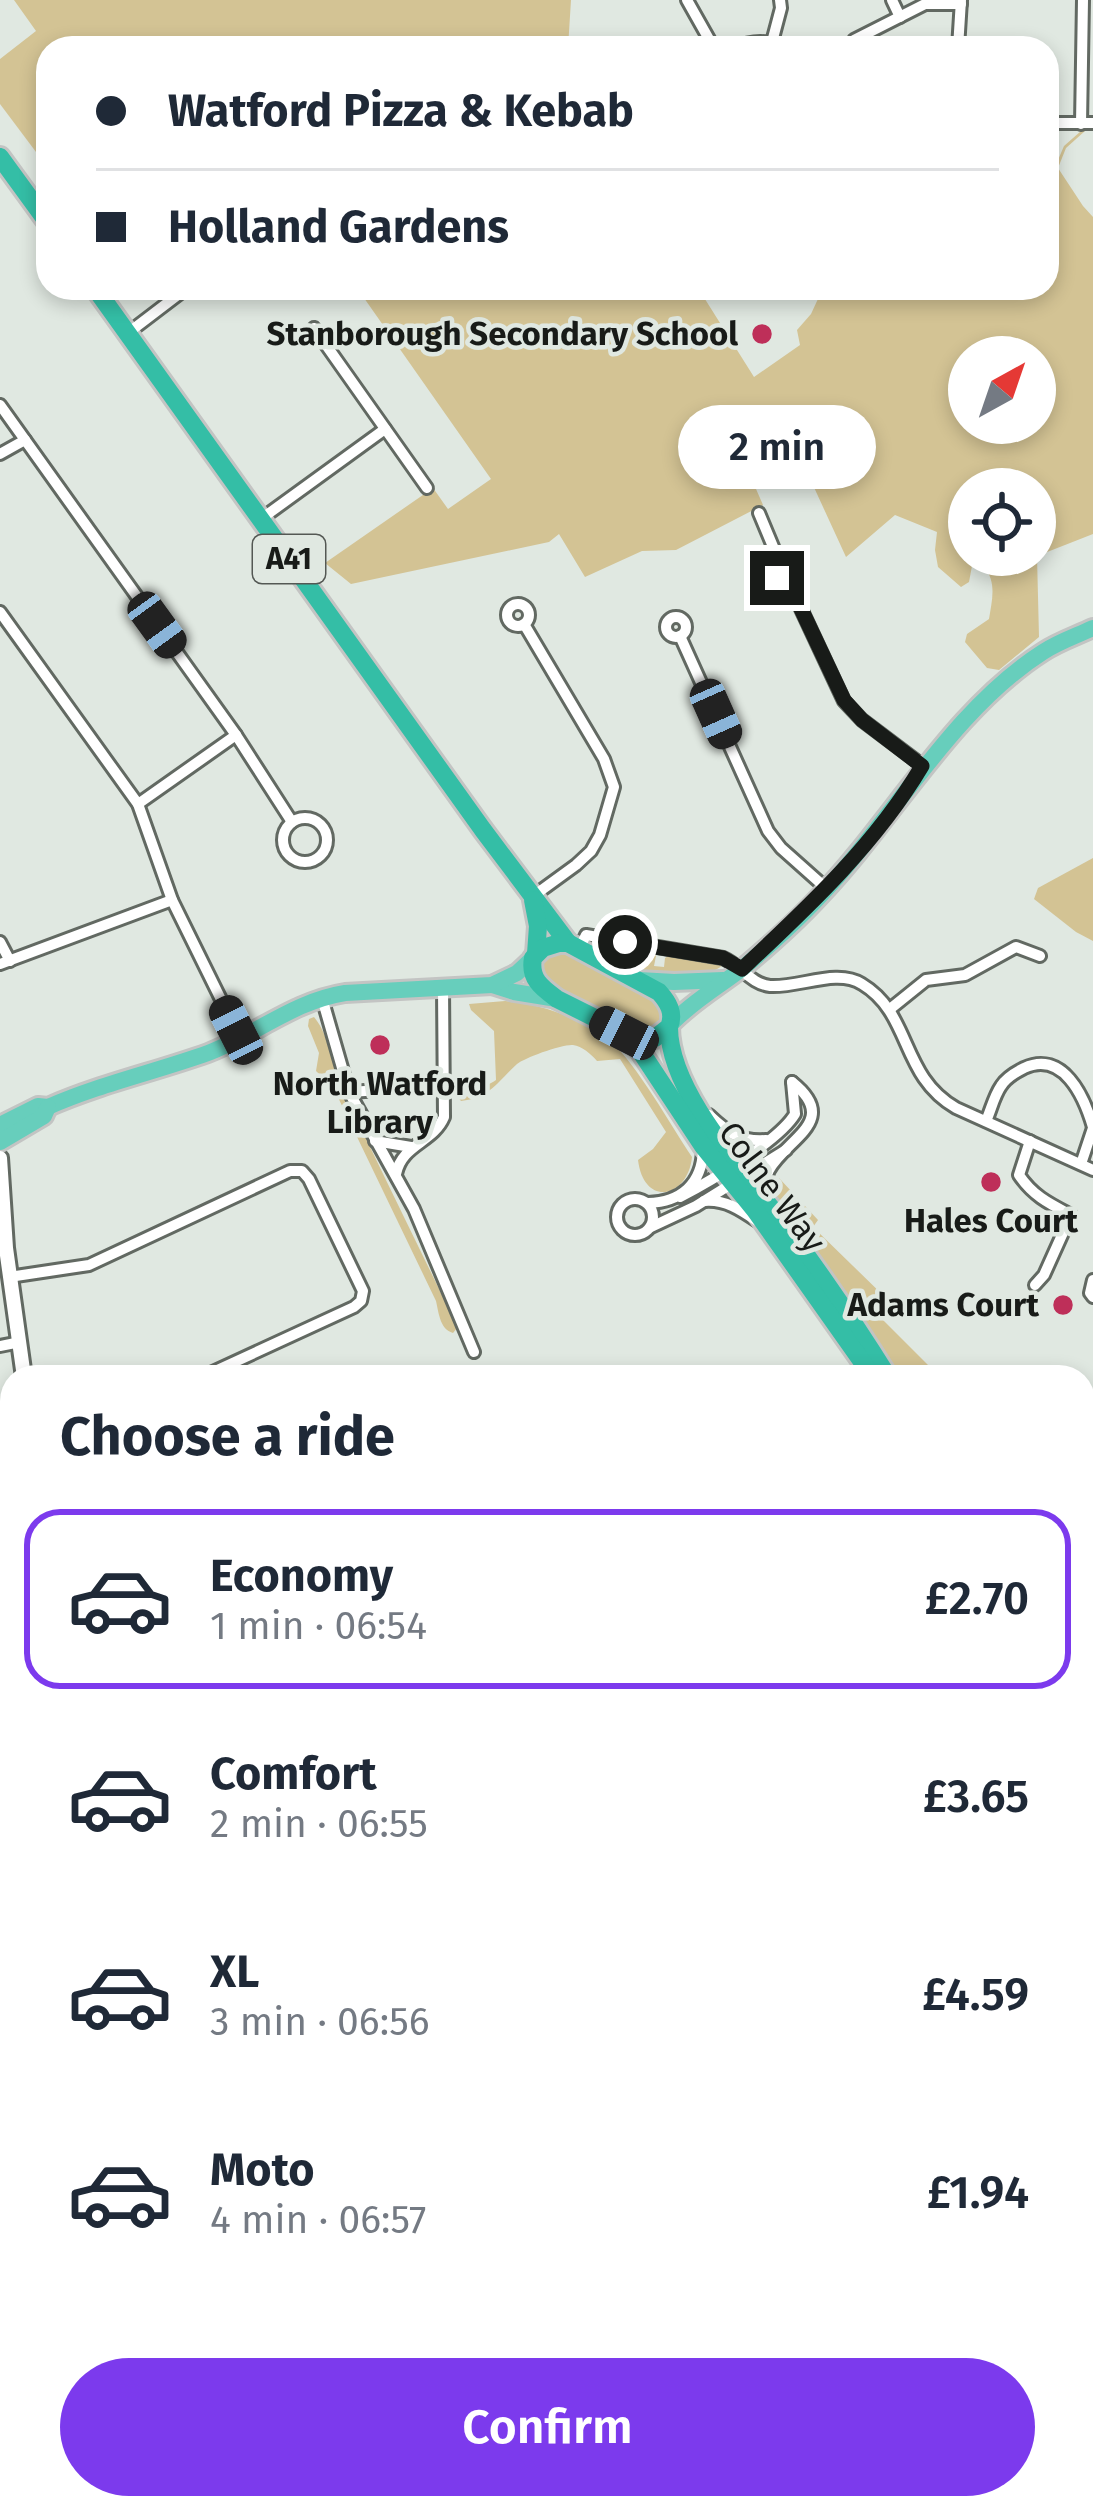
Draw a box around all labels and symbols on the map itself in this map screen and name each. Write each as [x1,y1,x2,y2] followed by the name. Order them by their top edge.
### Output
[267,314,738,354] place label: Stanborough Secondary School
[749,321,775,347] marker: Stanborough Secondary School
[948,336,1056,444] north arrow
[678,404,876,488] callout: 2 min
[253,535,325,583] road number: A41
[750,551,804,605] route end
[121,585,193,665] car
[685,674,747,754] car
[598,915,652,969] route start
[204,990,268,1070] car
[584,1001,664,1065] car
[367,1032,393,1058] marker: North Watford Library
[273,1064,487,1142] place label: North Watford Library
[710,1114,834,1260] street label: Colne Way
[978,1169,1004,1195] marker: Hales Court
[904,1201,1079,1241] place label: Hales Court
[847,1285,1040,1325] place label: Adams Court
[1050,1292,1076,1318] marker: Adams Court

